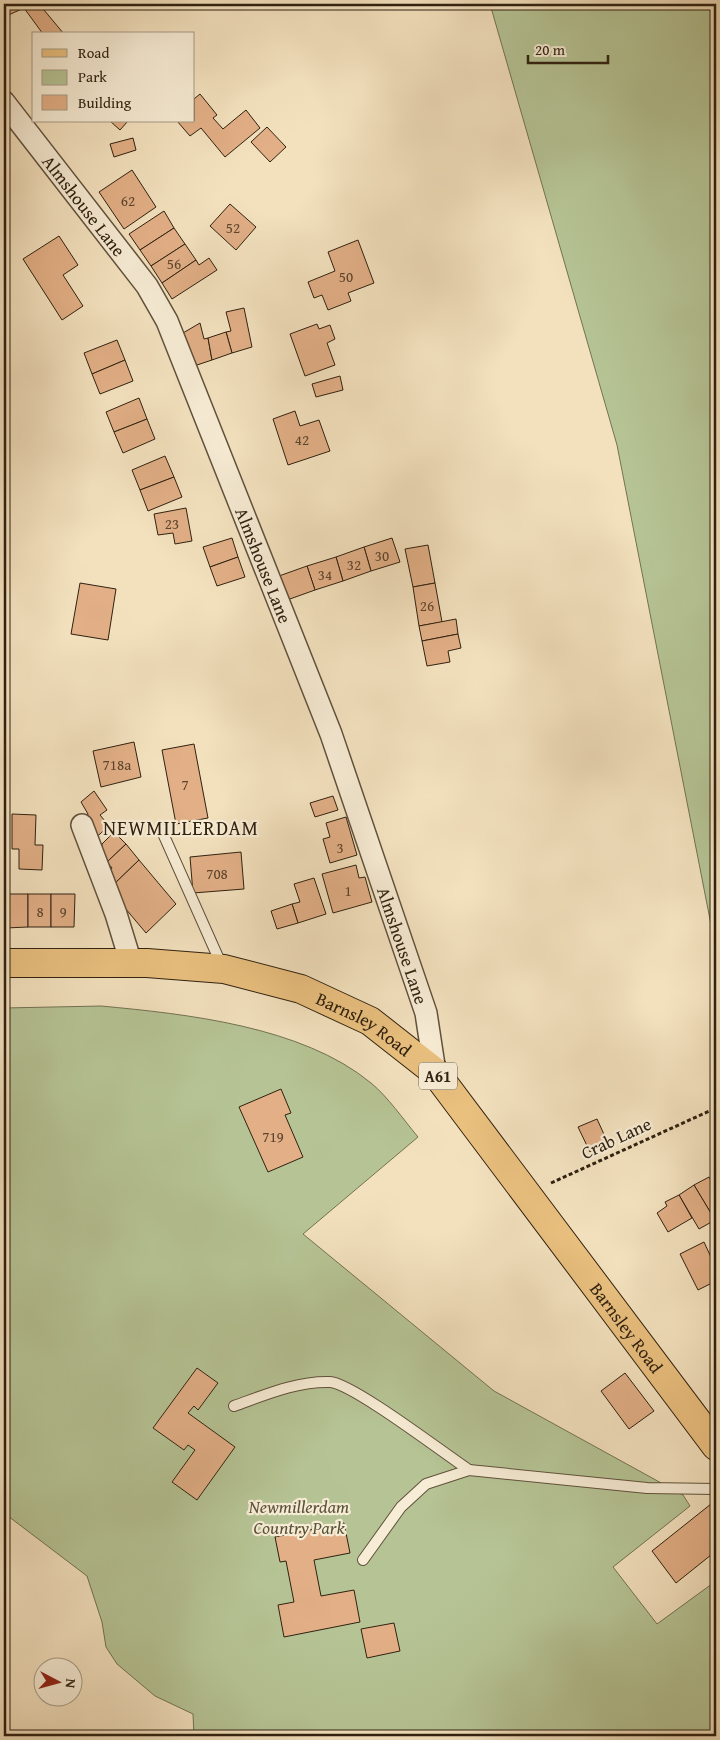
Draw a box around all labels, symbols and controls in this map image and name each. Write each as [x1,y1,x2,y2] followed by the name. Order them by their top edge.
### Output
[32,32,195,122] legend
[528,32,608,64] scale bar
[535,39,566,60] text: 20 m
[78,42,109,63] text: Road
[78,66,107,87] text: Park
[78,92,132,113] text: Building
[36,149,133,262] street label: Almshouse Lane
[121,190,135,211] house number: 62
[226,217,240,238] house number: 52
[167,253,181,274] house number: 56
[339,266,353,287] house number: 50
[295,429,309,450] house number: 42
[229,503,299,627] street label: Almshouse Lane
[165,513,179,534] house number: 23
[375,545,389,566] house number: 30
[347,554,361,575] house number: 32
[318,564,332,585] house number: 34
[420,595,434,616] house number: 26
[103,754,131,775] house number: 718a
[181,774,189,795] house number: 7
[103,813,259,842] district label: NEWMILLERDAM
[336,837,344,858] house number: 3
[206,863,228,884] house number: 708
[344,880,352,901] house number: 1
[370,883,435,1008] street label: Almshouse Lane
[36,901,44,922] house number: 8
[59,901,67,922] house number: 9
[312,985,418,1063] street label: Barnsley Road
[419,1062,457,1090] road number: A61
[576,1110,656,1166] street label: Crab Lane
[262,1126,284,1147] house number: 719
[584,1276,670,1379] street label: Barnsley Road
[248,1493,349,1541] park label: Newmillerdam Country Park
[32,1658,82,1708] north arrow
[60,1678,81,1690] text: N

